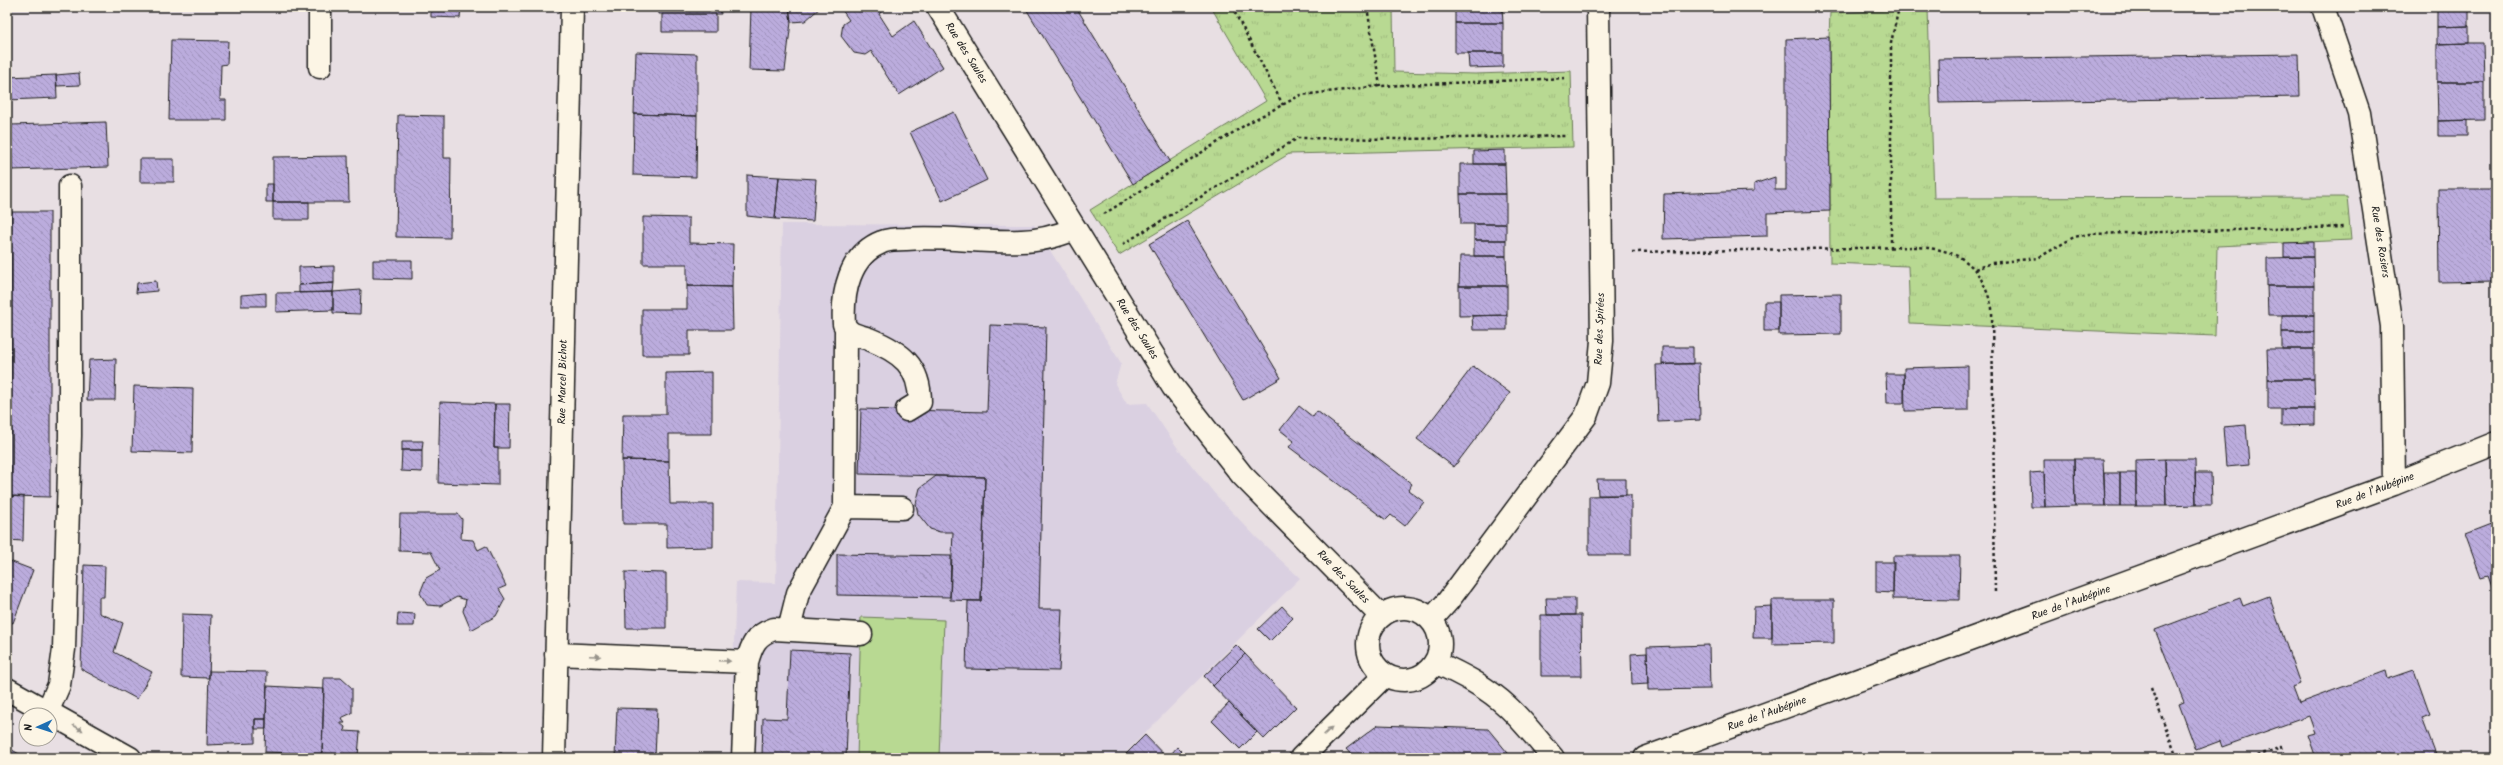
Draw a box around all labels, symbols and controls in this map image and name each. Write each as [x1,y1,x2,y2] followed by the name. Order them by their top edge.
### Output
[940,19,992,87] street label: Rue des Saules
[2365,205,2395,280] street label: Rue des Rosiers
[1590,292,1610,366] street label: Rue des Spirées
[1111,295,1163,363] street label: Rue des Saules
[553,339,573,425] street label: Rue Marcel Bichot
[2333,468,2417,514] street label: Rue de l’Aubépine
[1312,546,1374,608] street label: Rue des Saules
[2029,580,2113,626] street label: Rue de l’Aubépine
[589,652,601,659] one-way arrow
[719,657,731,664] one-way arrow
[1725,691,1809,737] street label: Rue de l’Aubépine
[18,707,58,747] north arrow
[20,723,38,731] text: N
[72,724,84,731] one-way arrow
[1323,726,1333,736] one-way arrow

